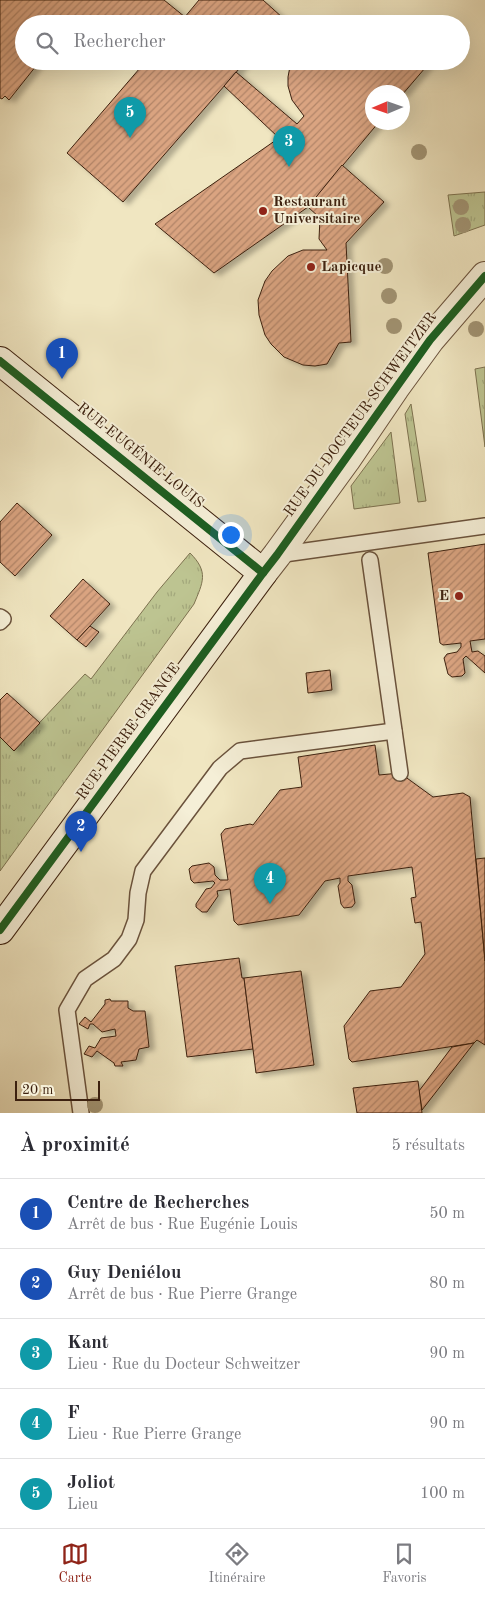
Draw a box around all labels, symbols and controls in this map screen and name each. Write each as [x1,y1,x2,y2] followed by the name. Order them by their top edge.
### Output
[15,15,470,70] search box
[33,29,61,57] icon: search
[73,33,166,52] text: Rechercher
[365,85,410,130] north arrow
[114,97,146,138] pin: 5
[273,126,305,167] pin: 3
[273,195,360,227] place label: Restaurant Universitaire
[257,205,269,217] marker: Restaurant Universitaire
[321,260,381,275] place label: Lapicque
[305,261,317,273] marker: Lapicque
[282,310,440,520] street label: RUE DU DOCTEUR SCHWEITZER
[46,338,78,379] pin: 1
[74,398,208,512] street label: RUE EUGÉNIE LOUIS
[218,522,244,548] your location
[439,589,449,604] place label: E
[453,590,465,602] marker: E
[75,661,183,803] street label: RUE PIERRE GRANGE
[65,811,97,852] pin: 2
[254,863,286,904] pin: 4
[15,1078,100,1101] scale bar
[22,1083,53,1097] text: 20 m
[20,1135,130,1156] text: À proximité
[391,1138,465,1154] text: 5 résultats
[67,1194,249,1213] text: Centre de Recherches
[31,1206,41,1222] text: 1
[429,1206,465,1222] text: 50 m
[67,1217,298,1233] text: Arrêt de bus · Rue Eugénie Louis
[67,1264,181,1283] text: Guy Deniélou
[31,1276,41,1292] text: 2
[429,1276,465,1292] text: 80 m
[67,1287,297,1303] text: Arrêt de bus · Rue Pierre Grange
[67,1334,109,1353] text: Kant
[31,1346,41,1362] text: 3
[429,1346,465,1362] text: 90 m
[67,1357,300,1373] text: Lieu · Rue du Docteur Schweitzer
[67,1404,80,1423] text: F
[31,1416,41,1432] text: 4
[429,1416,465,1432] text: 90 m
[67,1427,241,1443] text: Lieu · Rue Pierre Grange
[67,1474,115,1493] text: Joliot
[31,1486,41,1502] text: 5
[420,1486,465,1502] text: 100 m
[67,1497,98,1513] text: Lieu
[58,1540,92,1587] tab: Carte
[209,1540,265,1587] tab: Itinéraire
[382,1540,427,1587] tab: Favoris

